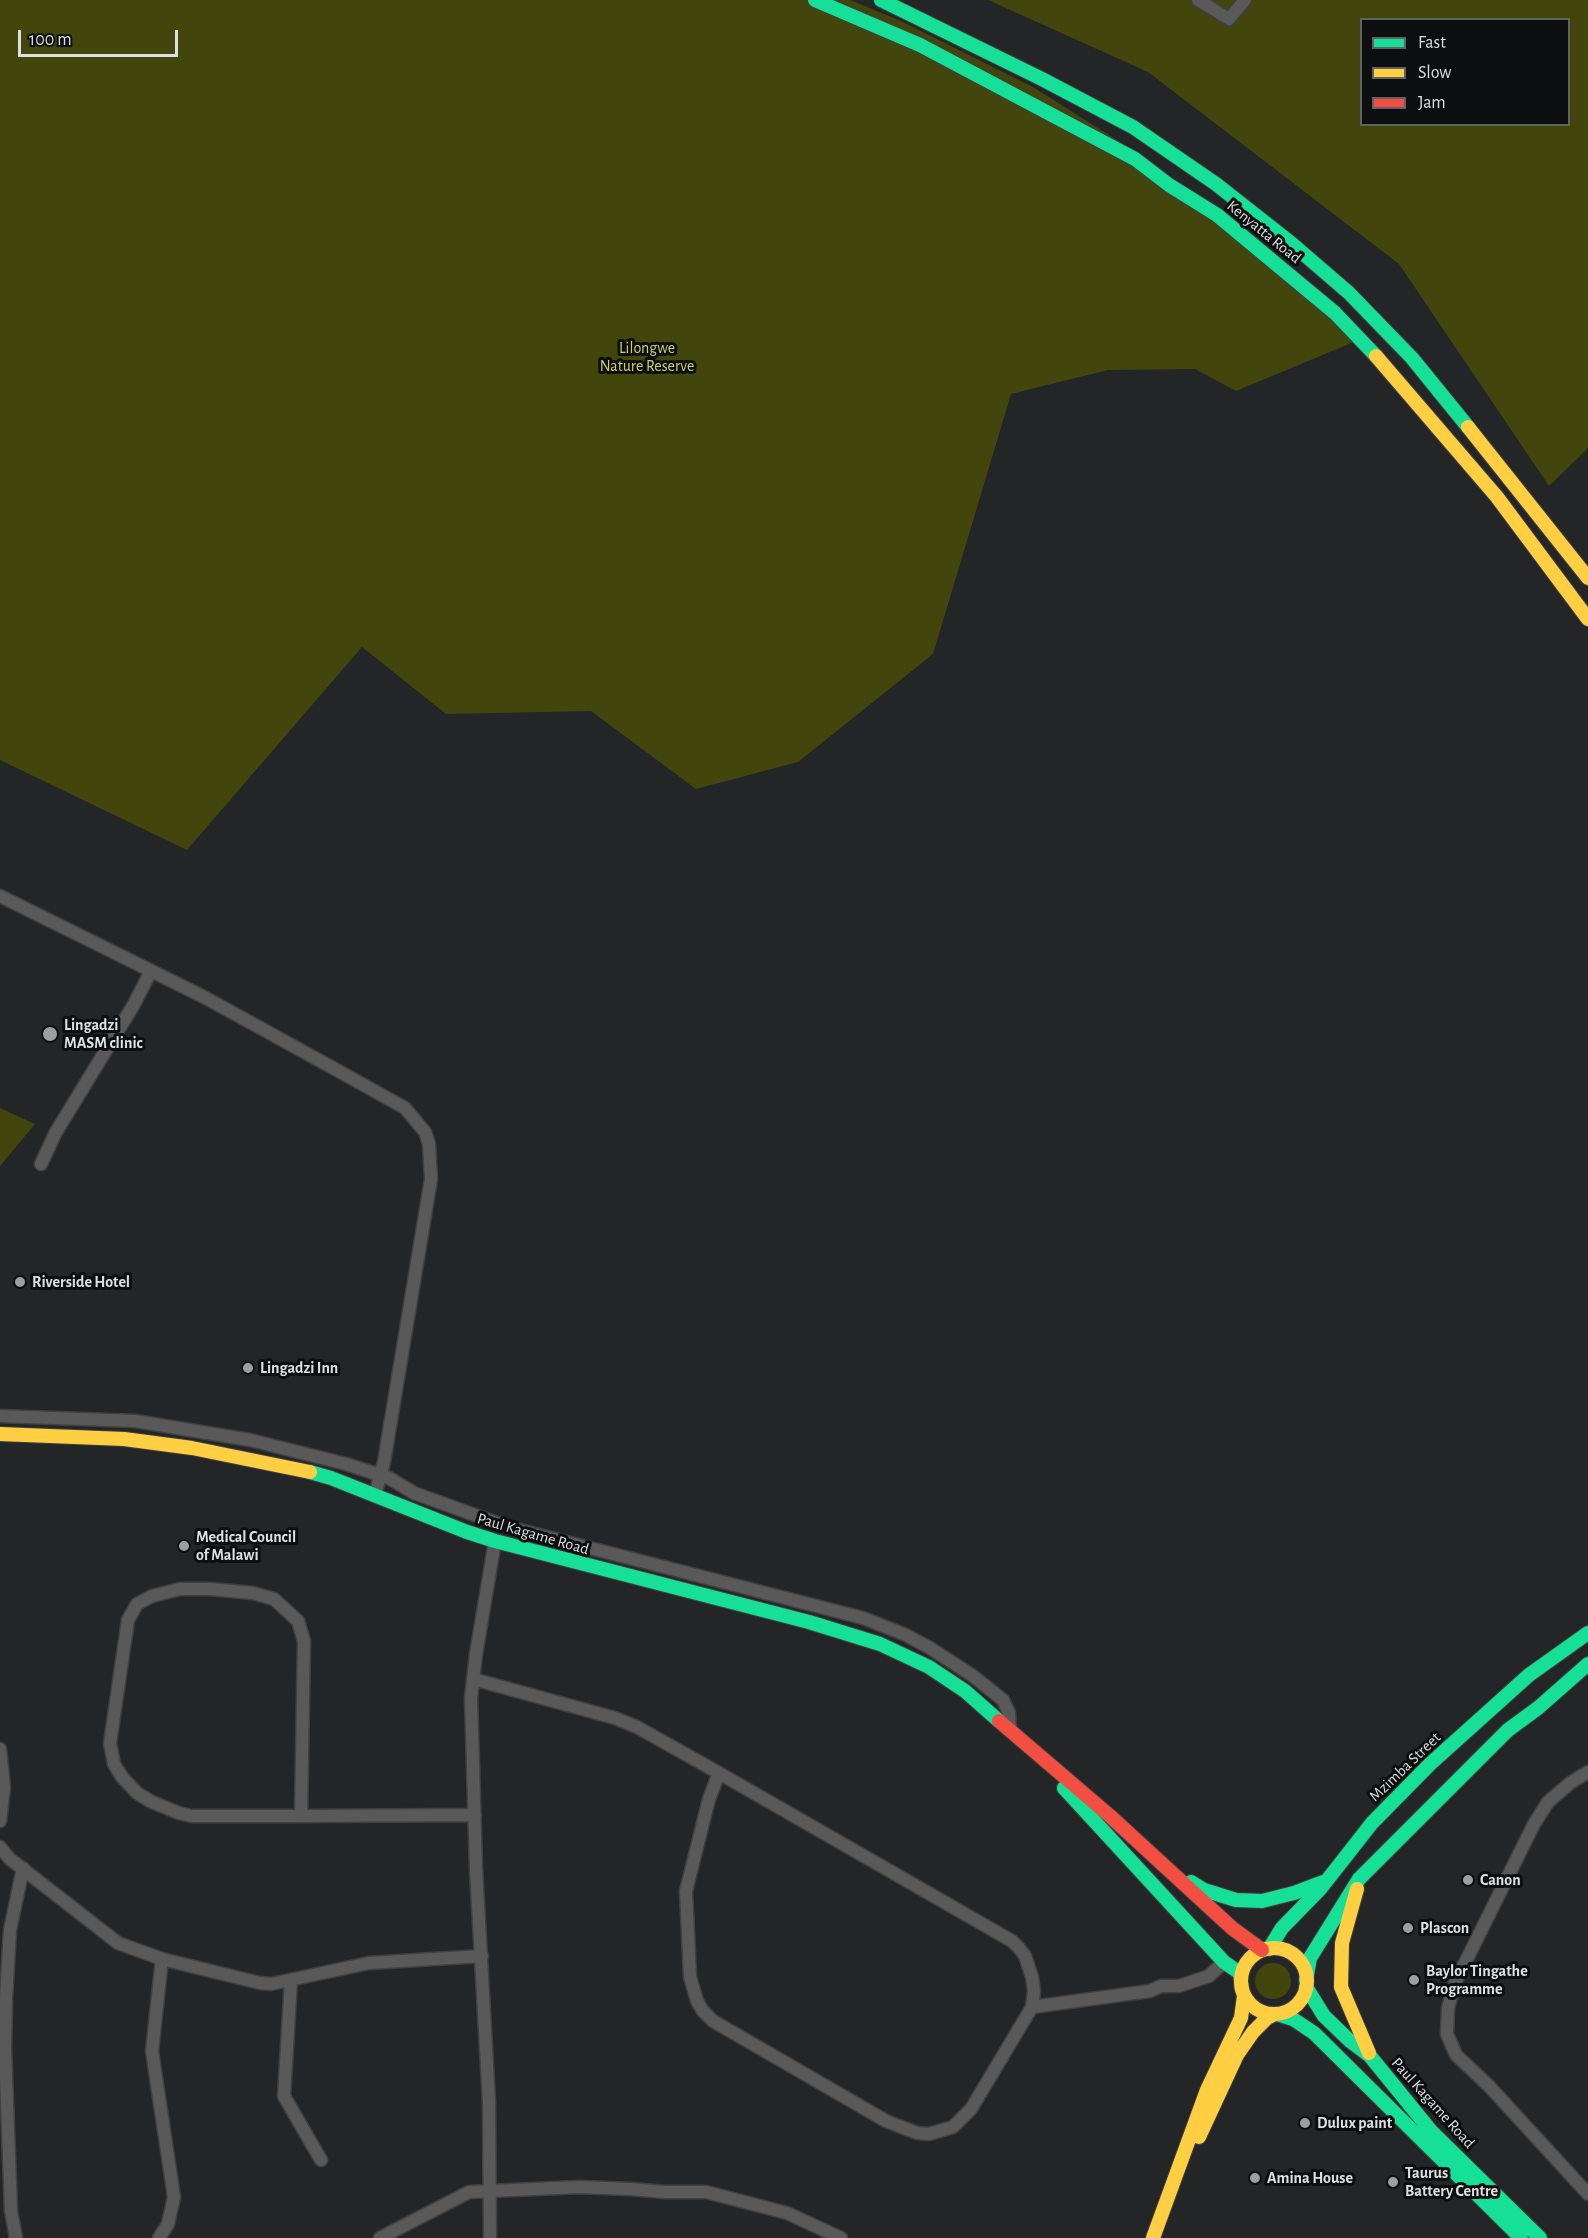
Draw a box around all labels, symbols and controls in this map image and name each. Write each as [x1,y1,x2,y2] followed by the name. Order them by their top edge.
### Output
[21,18,182,56] scale bar
[1360,18,1570,126] legend
[29,31,72,49] text: 100 m
[1418,34,1446,52] text: Fast
[1418,64,1451,82] text: Slow
[1418,94,1446,112] text: Jam
[1223,196,1305,268] street label: Kenyatta Road
[600,338,694,376] park label: Lilongwe Nature Reserve
[64,1015,143,1053] place label: Lingadzi MASM clinic
[41,1025,59,1043] marker: Lingadzi MASM clinic
[32,1272,130,1292] place label: Riverside Hotel
[13,1275,27,1289] marker: Riverside Hotel
[260,1358,338,1378] place label: Lingadzi Inn
[241,1361,255,1375] marker: Lingadzi Inn
[475,1509,591,1559] street label: Paul Kagame Road
[196,1527,296,1565] place label: Medical Council of Malawi
[177,1539,191,1553] marker: Medical Council of Malawi
[1365,1728,1445,1806] street label: Mzimba Street
[1480,1870,1521,1890] place label: Canon
[1461,1873,1475,1887] marker: Canon
[1420,1918,1469,1938] place label: Plascon
[1401,1921,1415,1935] marker: Plascon
[1426,1961,1528,1999] place label: Baylor Tingathe Programme
[1407,1973,1421,1987] marker: Baylor Tingathe Programme
[1387,2054,1479,2152] street label: Paul Kagame Road
[1317,2113,1392,2133] place label: Dulux paint
[1298,2116,1312,2130] marker: Dulux paint
[1405,2163,1498,2201] place label: Taurus Battery Centre
[1267,2168,1353,2188] place label: Amina House
[1248,2171,1262,2185] marker: Amina House
[1386,2175,1400,2189] marker: Taurus Battery Centre

